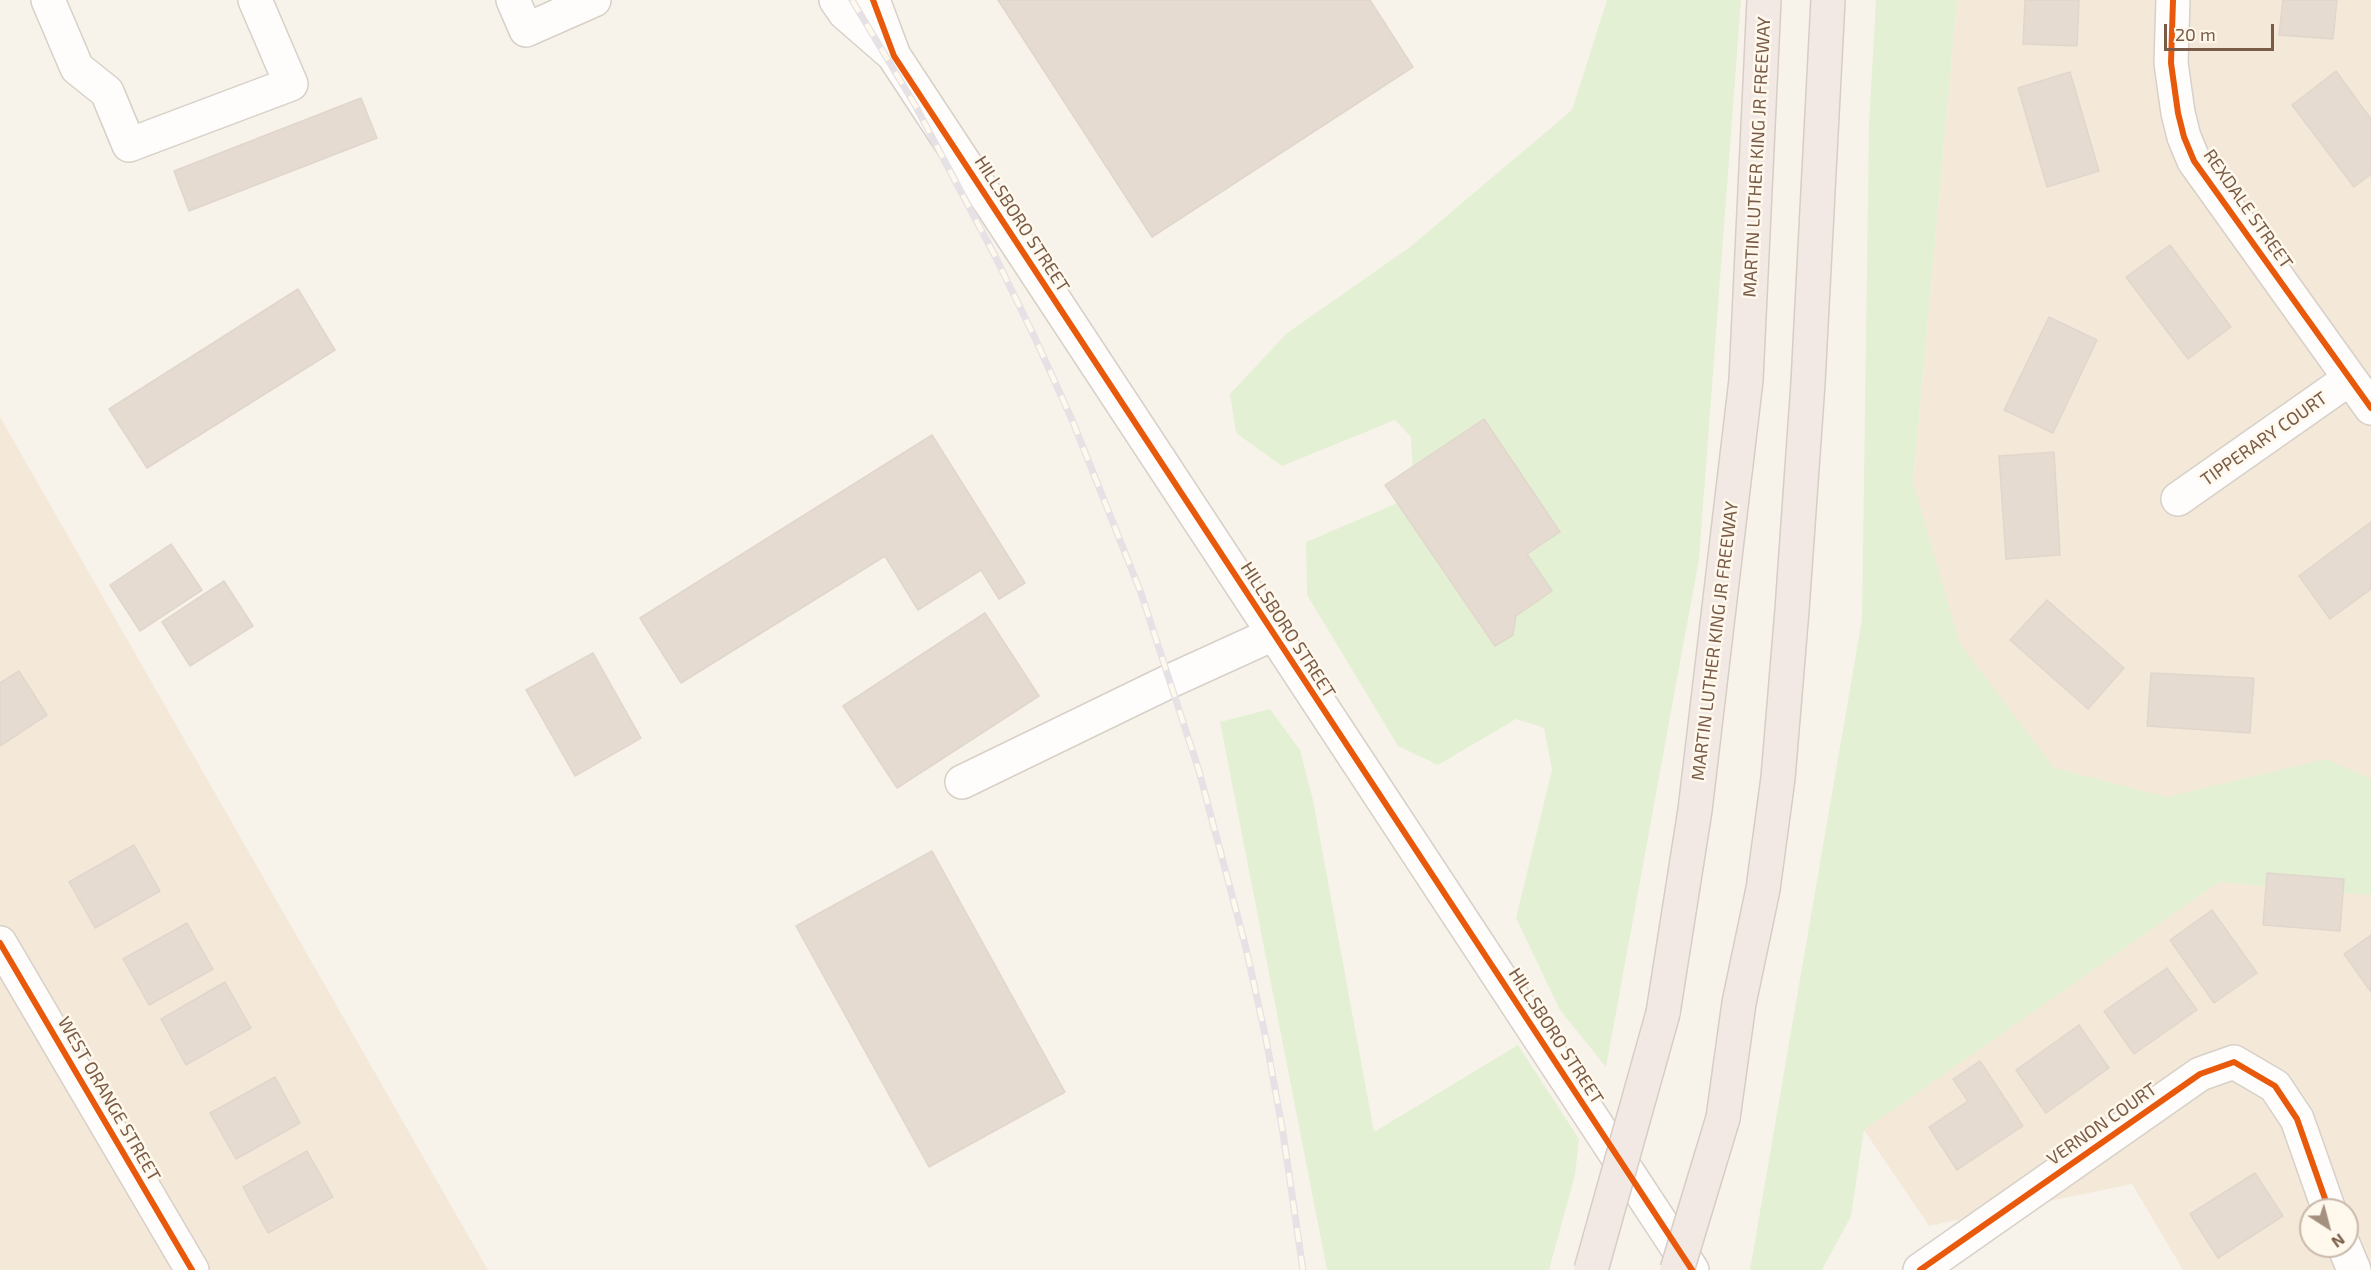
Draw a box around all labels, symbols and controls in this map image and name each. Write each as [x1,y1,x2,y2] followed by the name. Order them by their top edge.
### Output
[2167,12,2276,50] scale bar
[1739,16,1775,298] street label: MARTIN LUTHER KING JR FREEWAY
[2175,23,2216,45] text: 20 m
[2199,145,2297,273] street label: REXDALE STREET
[970,152,1074,296] street label: HILLSBORO STREET
[2197,387,2331,491] street label: TIPPERARY COURT
[1687,500,1743,782] street label: MARTIN LUTHER KING JR FREEWAY
[1236,558,1340,702] street label: HILLSBORO STREET
[1504,964,1608,1108] street label: HILLSBORO STREET
[53,1013,165,1185] street label: WEST ORANGE STREET
[2043,1078,2161,1170] street label: VERNON COURT
[2299,1198,2359,1258] north arrow
[2328,1230,2349,1252] text: N

